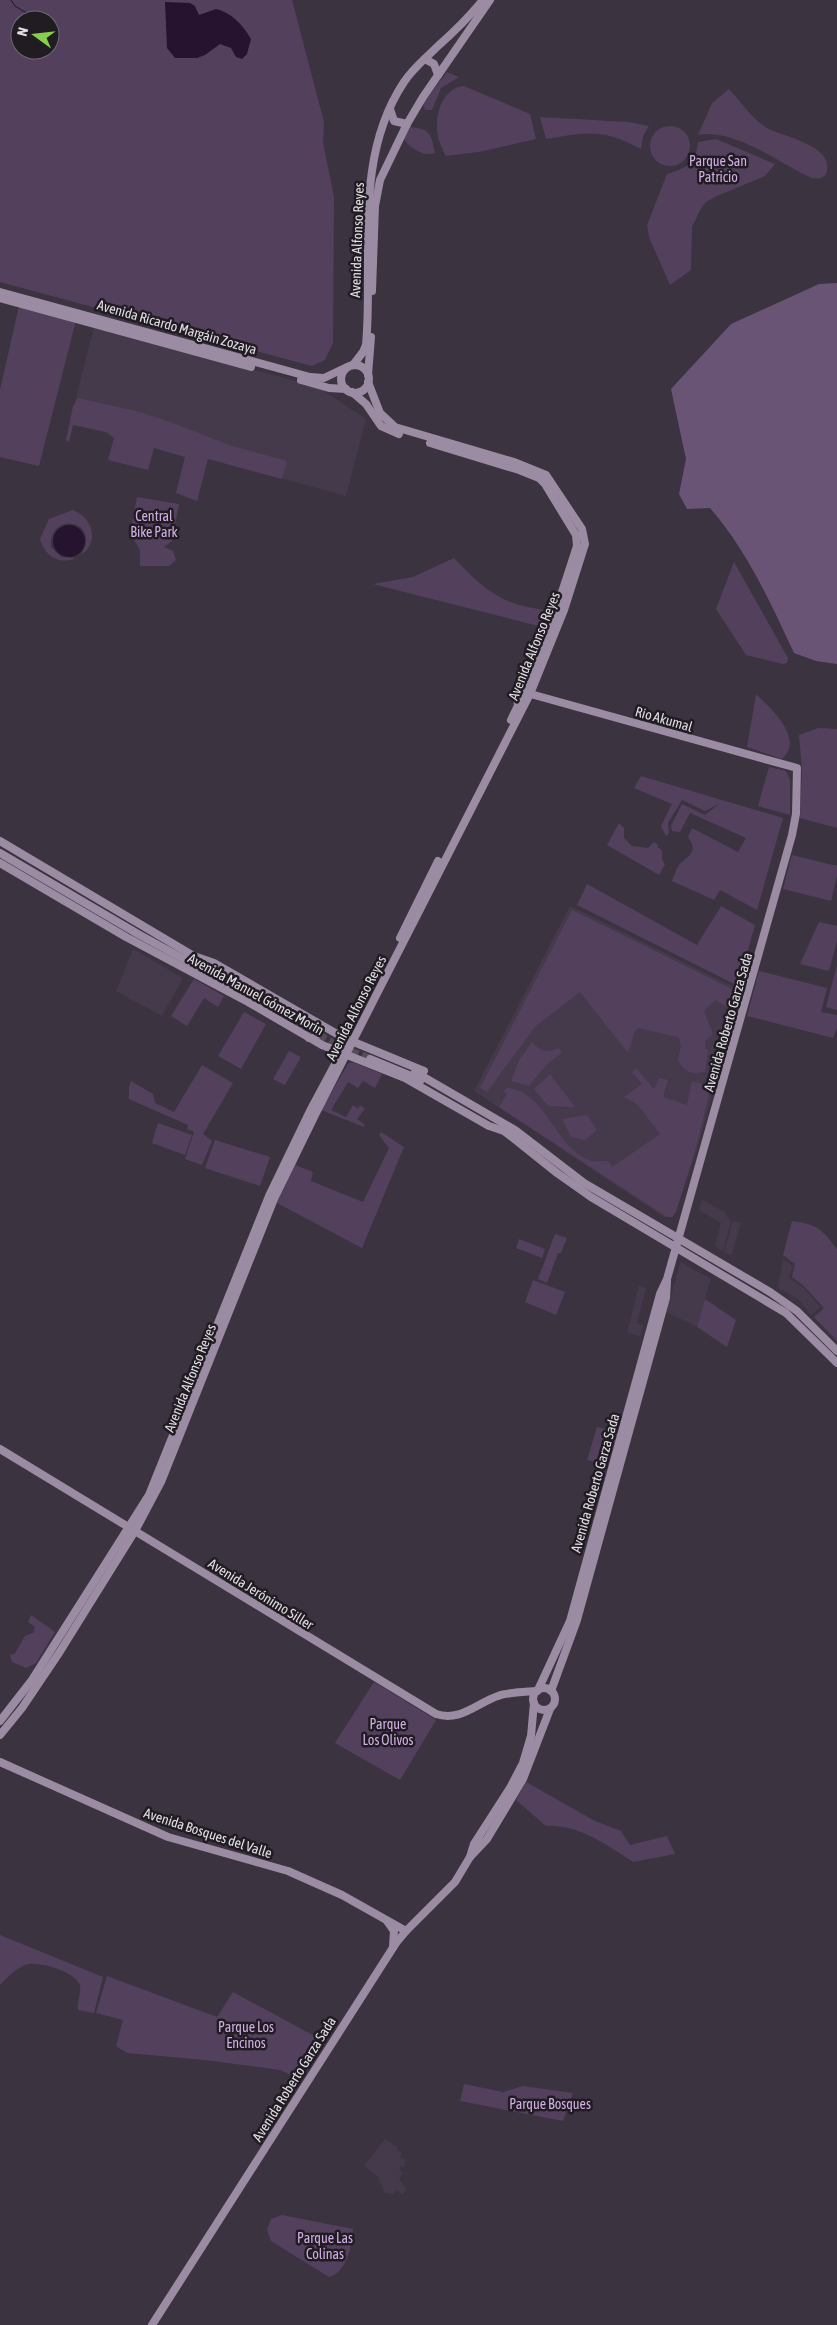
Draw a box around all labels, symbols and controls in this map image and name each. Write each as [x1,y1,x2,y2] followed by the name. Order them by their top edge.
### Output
[10,10,60,60] north arrow
[14,26,31,38] text: N
[689,153,747,185] park label: Parque San Patricio
[347,182,367,298] street label: Avenida Alfonso Reyes
[95,297,259,357] street label: Avenida Ricardo Margáin Zozaya
[130,508,178,540] park label: Central Bike Park
[505,589,563,702] street label: Avenida Alfonso Reyes
[634,703,695,735] street label: Rio Akumal
[185,950,327,1038] street label: Avenida Manuel Gómez Morín
[700,951,756,1093] street label: Avenida Roberto Garza Sada
[323,953,389,1063] street label: Avenida Alfonso Reyes
[161,1321,219,1434] street label: Avenida Alfonso Reyes
[567,1412,623,1554] street label: Avenida Roberto Garza Sada
[205,1555,317,1633] street label: Avenida Jerónimo Siller
[362,1716,414,1748] park label: Parque Los Olivos
[142,1805,274,1861] street label: Avenida Bosques del Valle
[249,2014,339,2144] street label: Avenida Roberto Garza Sada
[218,2019,274,2051] park label: Parque Los Encinos
[509,2096,591,2112] park label: Parque Bosques
[297,2230,353,2262] park label: Parque Las Colinas

